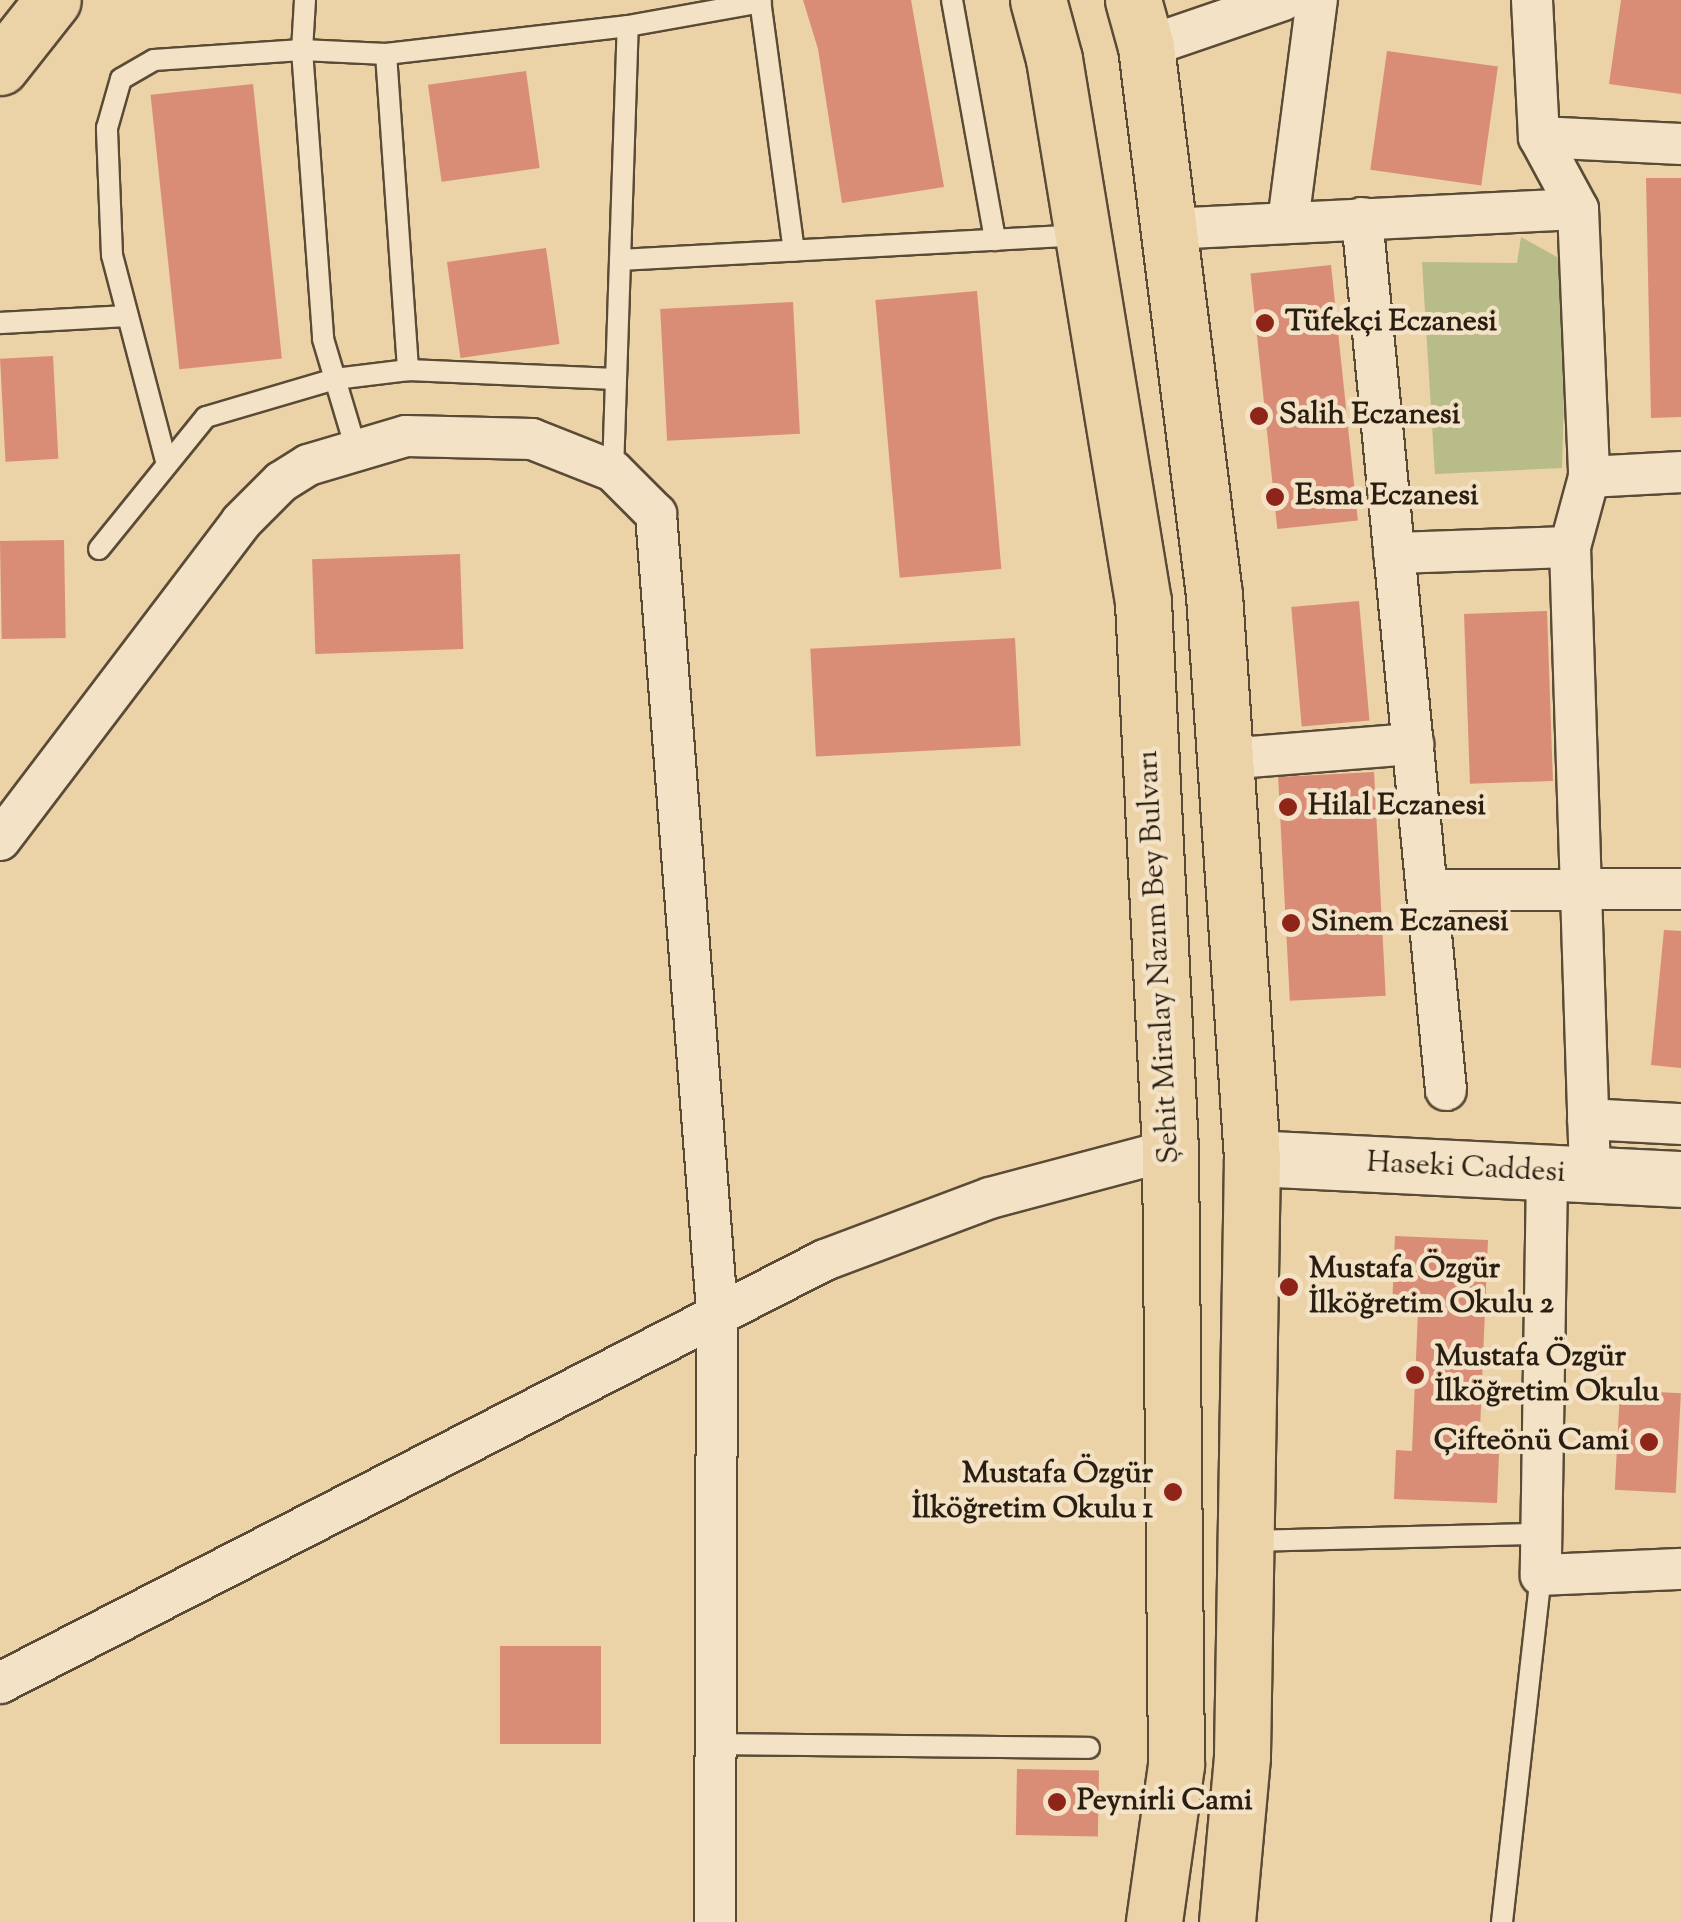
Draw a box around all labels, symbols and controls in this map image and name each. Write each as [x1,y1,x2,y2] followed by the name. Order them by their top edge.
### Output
[1285,305,1497,341] place label: Tüfekçi Eczanesi
[1254,312,1276,334] marker: Tüfekçi Eczanesi
[1279,398,1460,434] place label: Salih Eczanesi
[1248,405,1270,427] marker: Salih Eczanesi
[1295,479,1479,515] place label: Esma Eczanesi
[1264,486,1286,508] marker: Esma Eczanesi
[1131,749,1189,1165] street label: Şehit Miralay Nazım Bey Bulvarı
[1308,789,1486,825] place label: Hilal Eczanesi
[1277,796,1299,818] marker: Hilal Eczanesi
[1311,905,1509,941] place label: Sinem Eczanesi
[1280,912,1302,934] marker: Sinem Eczanesi
[1366,1146,1566,1192] street label: Haseki Caddesi
[1309,1252,1554,1322] place label: Mustafa Özgür İlköğretim Okulu 2
[1278,1276,1300,1298] marker: Mustafa Özgür İlköğretim Okulu 2
[1435,1340,1659,1410] place label: Mustafa Özgür İlköğretim Okulu
[1404,1364,1426,1386] marker: Mustafa Özgür İlköğretim Okulu
[1434,1424,1629,1460] place label: Çifteönü Cami
[1638,1431,1660,1453] marker: Çifteönü Cami
[912,1457,1153,1528] place label: Mustafa Özgür İlköğretim Okulu 1
[1162,1481,1184,1503] marker: Mustafa Özgür İlköğretim Okulu 1
[1077,1784,1252,1820] place label: Peynirli Cami
[1046,1791,1068,1813] marker: Peynirli Cami

